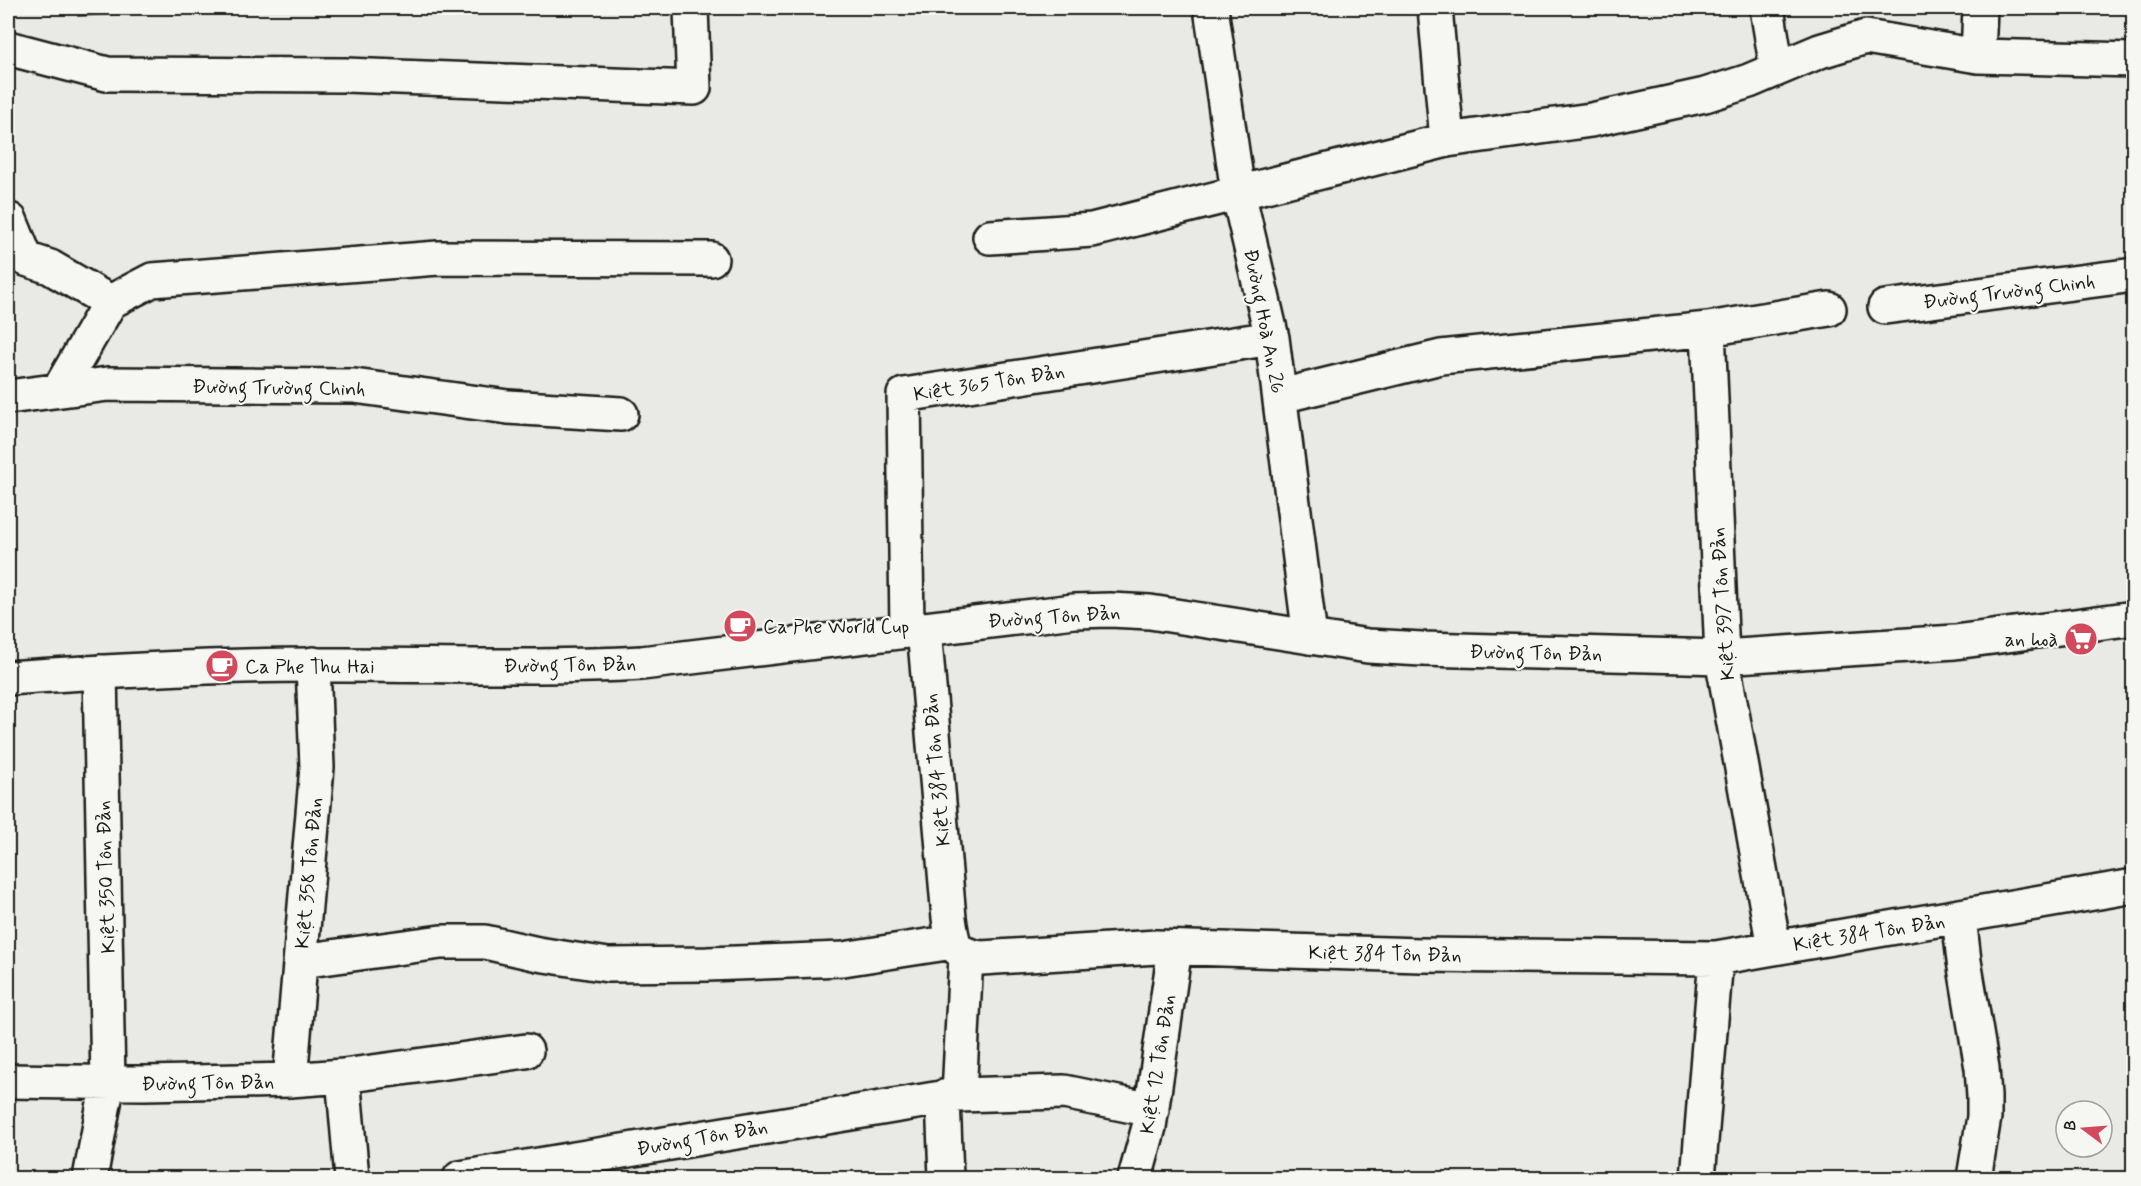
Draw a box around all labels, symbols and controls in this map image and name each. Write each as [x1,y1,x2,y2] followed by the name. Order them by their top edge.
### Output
[1234,247,1291,396] street label: Đường Hoà An 26
[1922,269,2097,318] street label: Đường Trường Chinh
[912,358,1067,409] street label: Kiệt 365 Tôn Đản
[192,373,366,406] street label: Đường Trường Chinh
[1705,526,1742,681] street label: Kiệt 397 Tôn Đản
[987,599,1121,638] street label: Đường Tôn Đản
[722,608,758,644] cafe icon: Ca Phe World Cup
[763,614,909,641] place label: Ca Phe World Cup
[2063,621,2099,657] supermarket icon: an hoà
[2005,627,2058,654] place label: an hoà
[1469,639,1602,670] street label: Đường Tôn Đản
[204,648,240,684] cafe icon: Ca Phe Thu Hai
[504,651,637,682] street label: Đường Tôn Đản
[245,654,375,681] place label: Ca Phe Thu Hai
[917,692,958,847] street label: Kiệt 384 Tôn Đản
[289,796,330,950] street label: Kiệt 358 Tôn Đản
[90,800,123,954] street label: Kiệt 350 Tôn Đản
[1791,908,1947,959] street label: Kiệt 384 Tôn Đản
[1308,940,1462,969] street label: Kiệt 384 Tôn Đản
[1134,993,1183,1136] street label: Kiệt 12 Tôn Đản
[142,1069,275,1100] street label: Đường Tôn Đản
[2054,1099,2114,1159] north arrow
[635,1114,770,1165] street label: Đường Tôn Đản
[2060,1118,2083,1133] text: B

